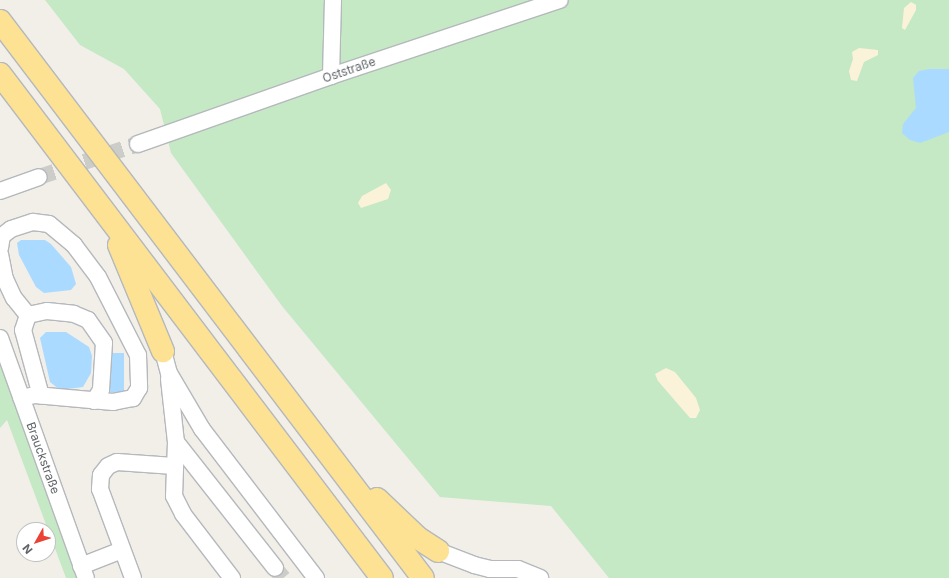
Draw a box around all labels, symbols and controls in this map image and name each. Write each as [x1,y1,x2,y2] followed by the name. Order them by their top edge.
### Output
[321,54,377,86] street label: Oststraße
[23,420,63,496] street label: Brauckstraße
[16,522,56,562] north arrow
[19,541,36,557] text: N

